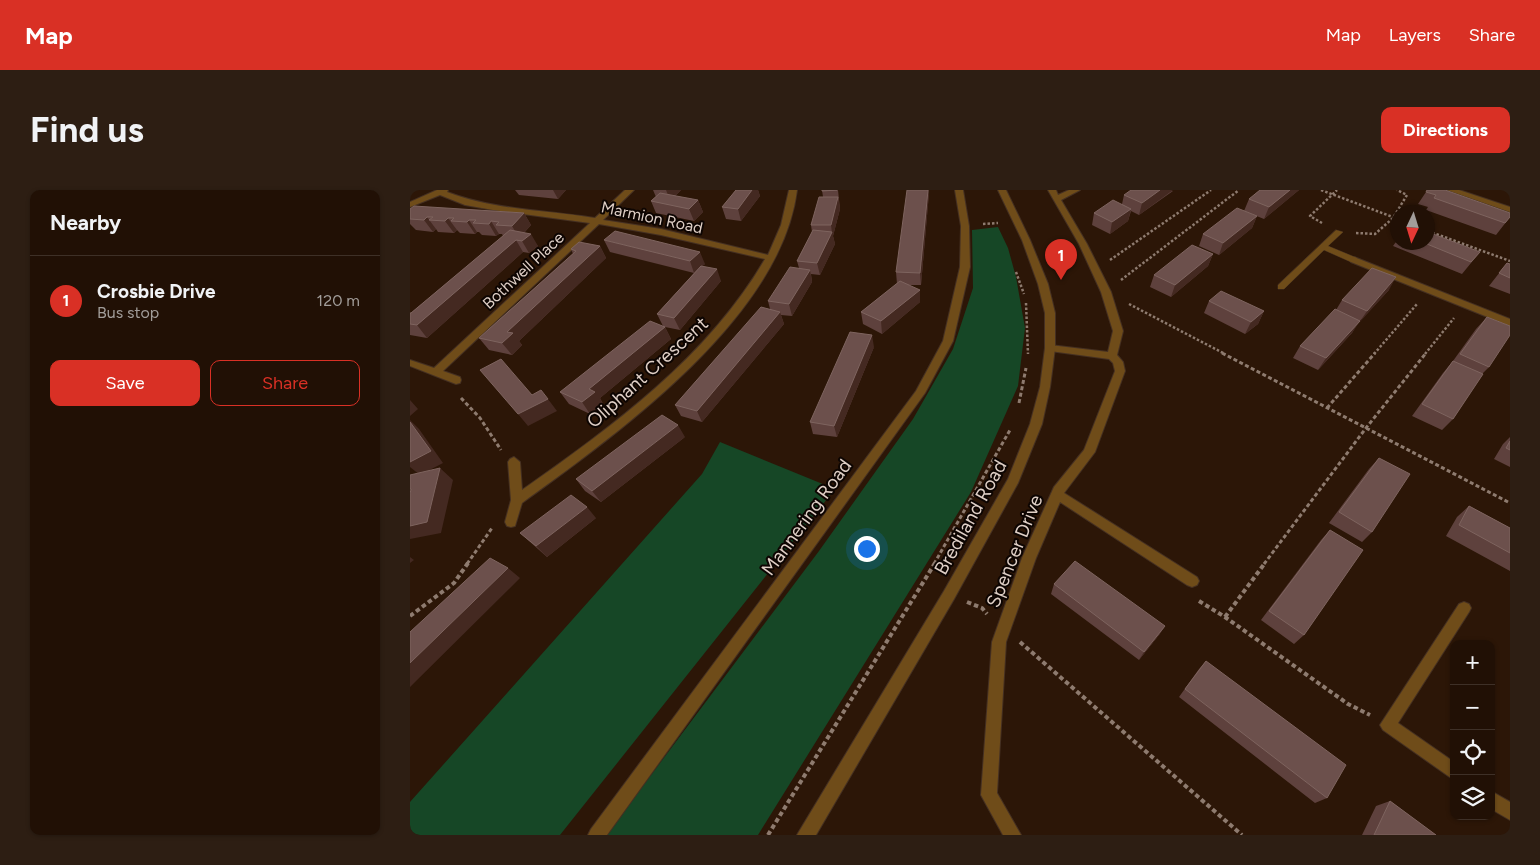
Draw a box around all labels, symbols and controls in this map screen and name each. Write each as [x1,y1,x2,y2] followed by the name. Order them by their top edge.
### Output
[25,21,73,50] text: Map
[1326,24,1361,46] text: Map
[1389,24,1441,46] text: Layers
[1469,24,1515,46] text: Share
[1381,107,1510,153] button: Directions
[30,109,144,151] text: Find us
[599,197,704,238] street label: Marmion Road
[1390,205,1435,250] north arrow
[50,210,121,235] text: Nearby
[479,228,568,313] street label: Bothwell Place
[1045,239,1077,280] pin: 1
[97,280,215,303] text: Crosbie Drive
[63,291,69,310] text: 1
[317,291,360,310] text: 120 m
[97,303,159,322] text: Bus stop
[582,312,713,433] street label: Oliphant Crescent
[50,360,200,406] button: Save
[210,360,360,406] button: Share
[756,455,856,580] street label: Mannering Road
[929,456,1012,579] street label: Brediland Road
[981,491,1048,611] street label: Spencer Drive
[854,536,880,562] your location
[1450,640,1495,820] map controls
[1450,640,1495,685] button: +
[1450,685,1495,730] button: −
[1450,730,1495,775] button: locate
[1450,775,1495,820] button: layers

